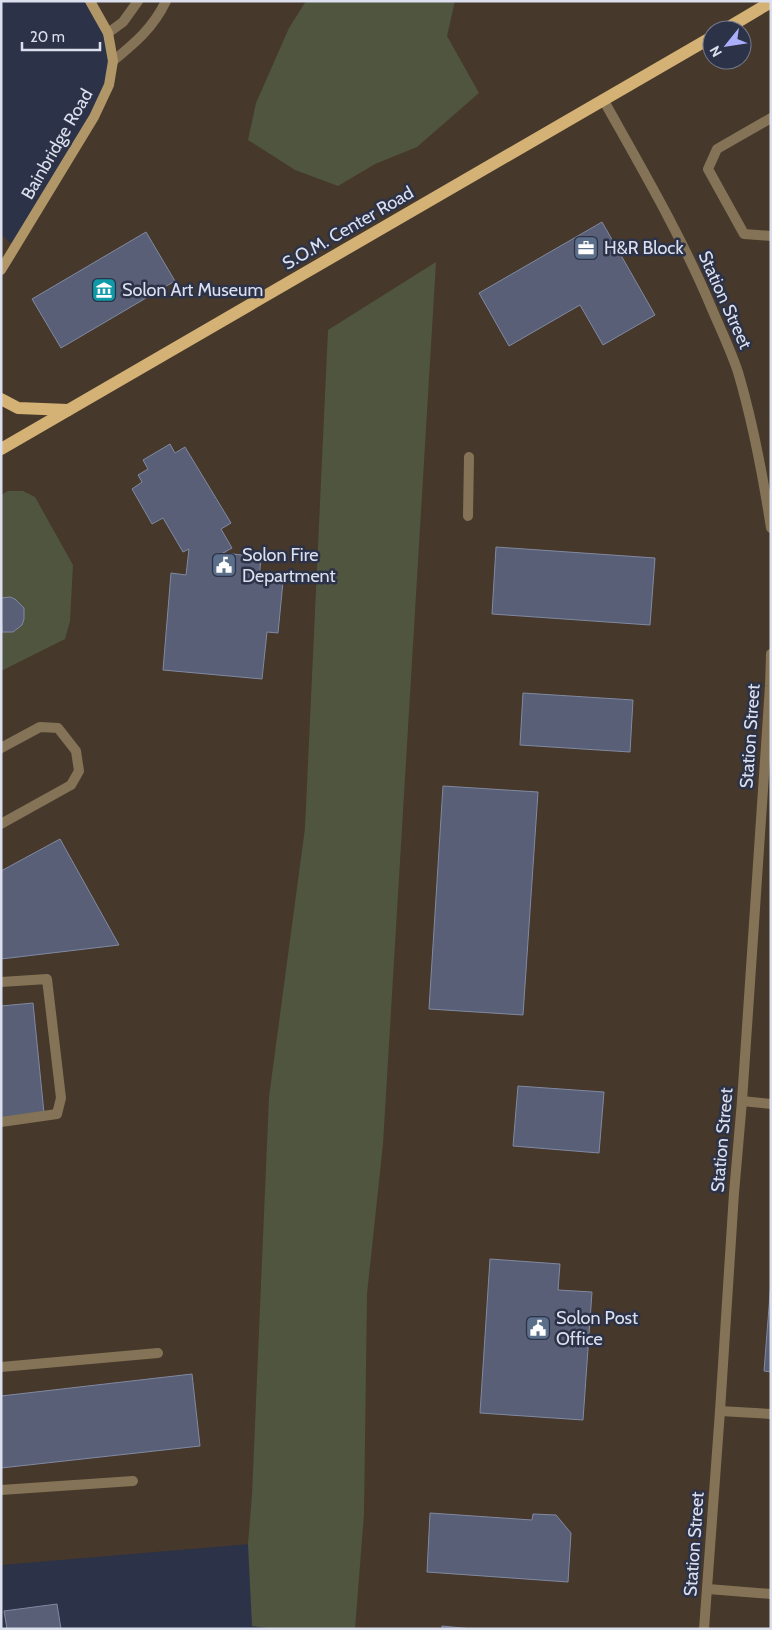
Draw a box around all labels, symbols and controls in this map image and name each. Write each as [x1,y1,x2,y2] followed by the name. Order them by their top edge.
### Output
[22,20,100,52] scale bar
[702,20,752,70] north arrow
[30,28,65,46] text: 20 m
[705,43,726,60] text: N
[16,85,98,203] street label: Bainbridge Road
[279,182,417,274] street label: S.O.M. Center Road
[573,235,599,261] office icon: H&R Block
[604,237,684,259] place label: H&R Block
[694,248,756,352] street label: Station Street
[91,277,117,303] museum icon: Solon Art Museum
[122,279,263,301] place label: Solon Art Museum
[242,544,336,587] place label: Solon Fire Department
[211,552,237,578] public building icon: Solon Fire Department
[735,683,765,789] street label: Station Street
[706,1087,738,1193] street label: Station Street
[556,1307,638,1350] place label: Solon Post Office
[525,1315,551,1341] public building icon: Solon Post Office
[679,1491,709,1597] street label: Station Street

